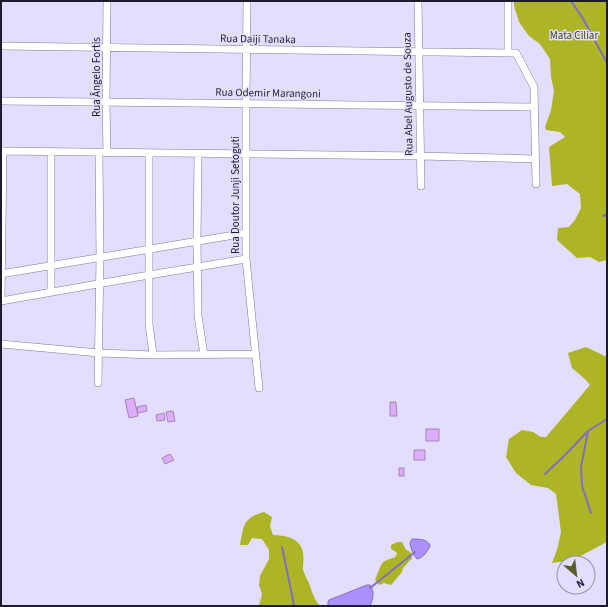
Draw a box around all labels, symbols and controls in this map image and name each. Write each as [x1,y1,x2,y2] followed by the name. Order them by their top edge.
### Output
[550,28,598,43] park label: Mata Ciliar
[220,31,296,47] street label: Rua Daiji Tanaka
[399,32,417,156] street label: Rua Abel Augusto de Souza
[89,37,104,117] street label: Rua Ângelo Fortis
[215,85,321,101] street label: Rua Odemir Marangoni
[228,136,243,254] street label: Rua Doutor Junji Setoguti
[556,555,596,595] north arrow
[574,575,587,592] text: N

